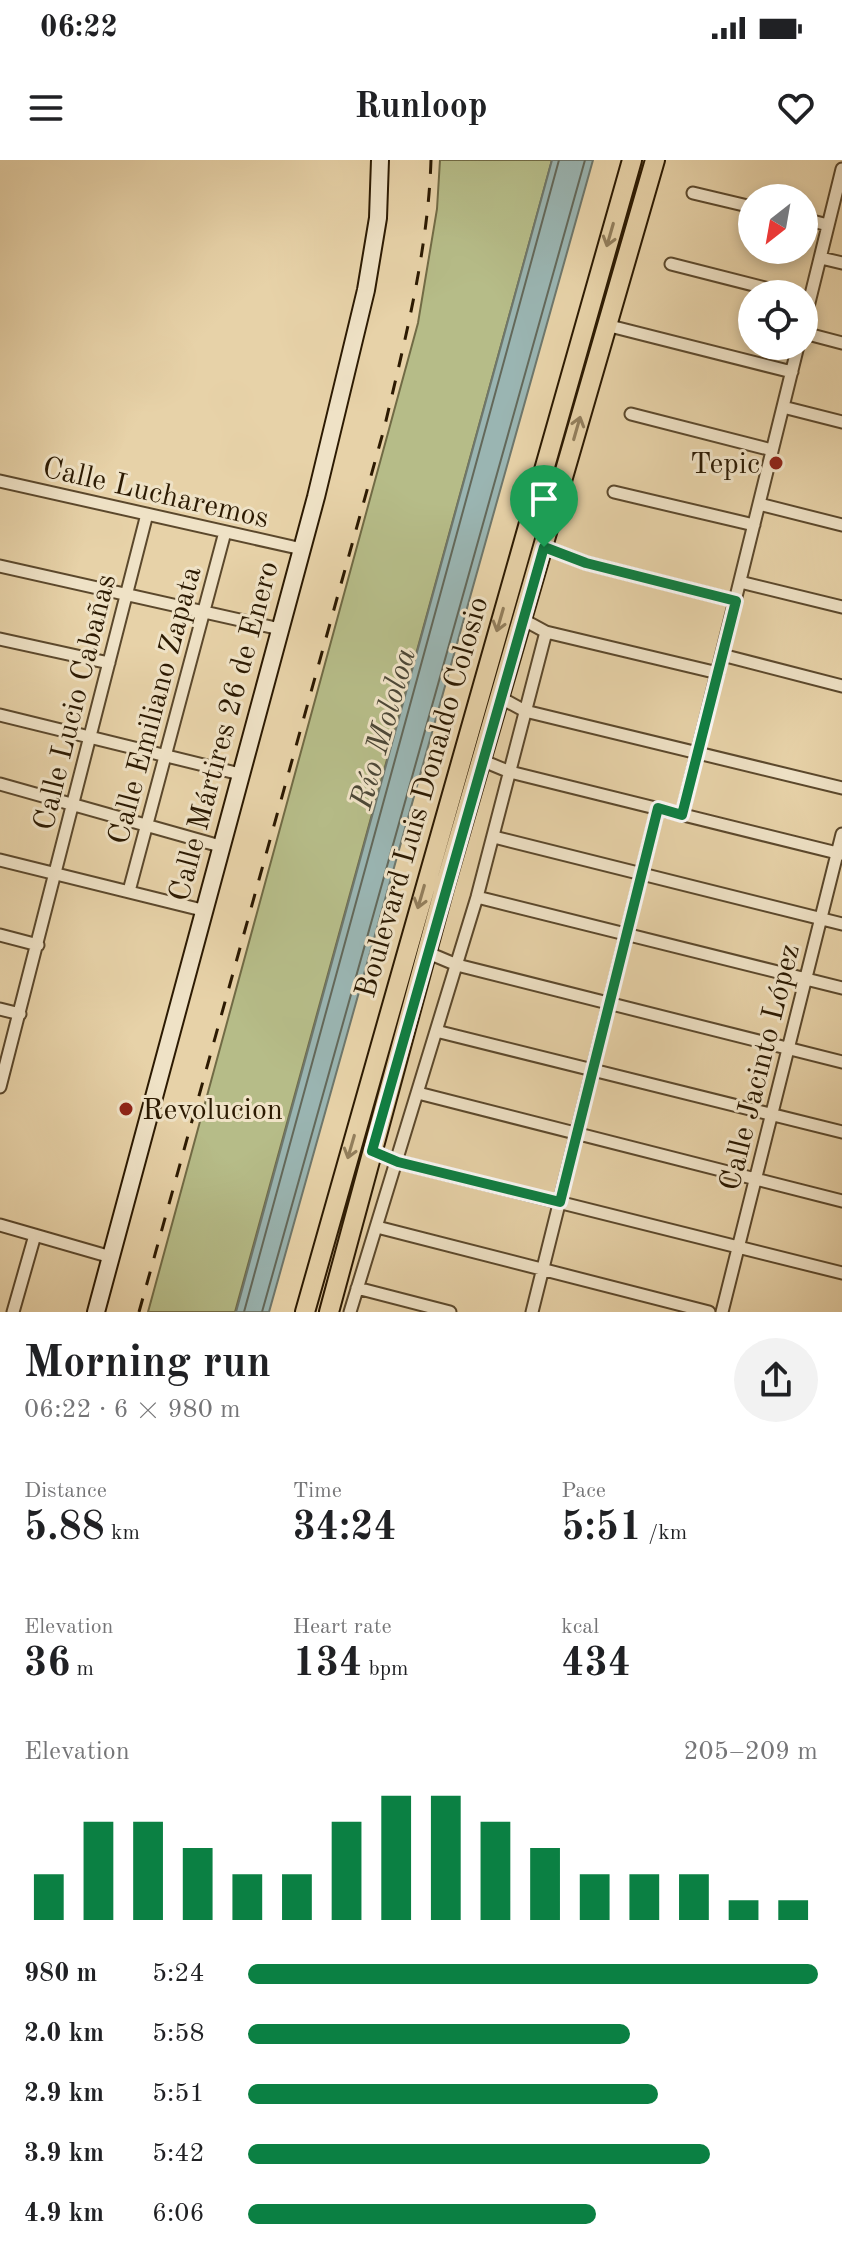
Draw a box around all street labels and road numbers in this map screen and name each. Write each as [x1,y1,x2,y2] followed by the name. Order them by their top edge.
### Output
[39,453,272,535] street label: Calle Lucharemos
[165,558,285,905] street label: Calle Mártires 26 de Enero
[104,563,208,848] street label: Calle Emiliano Zapata
[30,571,122,834] street label: Calle Lucio Cabañas
[351,594,495,1001] street label: Boulevard Luis Donaldo Colosio
[716,941,806,1194] street label: Calle Jacinto López

